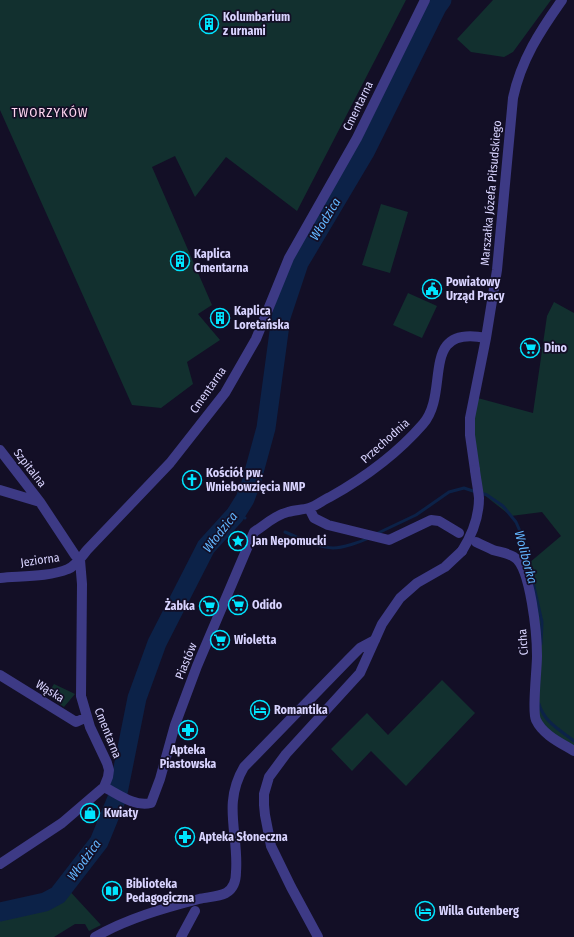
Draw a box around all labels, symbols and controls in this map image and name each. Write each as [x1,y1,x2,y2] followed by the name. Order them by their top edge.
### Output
[223,10,290,38] place label: Kolumbarium z urnami
[198,13,220,35] building icon: Kolumbarium z urnami
[340,79,376,133] street label: Cmentarna
[11,105,89,120] district label: TWORZYKÓW
[478,120,504,266] street label: Marszałka Józefa Piłsudskiego
[306,195,344,243] water label: Włodzica
[194,247,248,275] place label: Kaplica Cmentarna
[169,250,191,272] building icon: Kaplica Cmentarna
[446,275,505,304] place label: Powiatowy Urząd Pracy
[421,278,443,300] public building icon: Powiatowy Urząd Pracy
[234,304,289,332] place label: Kaplica Loretańska
[209,307,231,329] building icon: Kaplica Loretańska
[519,337,541,359] supermarket icon: Dino
[544,341,568,355] place label: Dino
[187,364,229,416] street label: Cmentarna
[358,416,412,466] street label: Przechodnia
[11,446,49,490] street label: Szpitalna
[206,466,306,494] place label: Kościół pw. Wniebowzięcia NMP
[181,469,203,491] church icon: Kościół pw. Wniebowzięcia NMP
[200,509,241,555] water label: Włodzica
[512,529,540,585] water label: Woliborka
[227,530,249,552] place icon: Jan Nepomucki
[251,534,326,548] place label: Jan Nepomucki
[19,550,61,570] street label: Jeziorna
[227,594,249,616] supermarket icon: Odido
[198,595,220,617] supermarket icon: Żabka
[165,598,195,613] place label: Żabka
[252,598,283,612] place label: Odido
[515,628,531,656] street label: Cicha
[209,629,231,651] supermarket icon: Wioletta
[234,633,276,647] place label: Wioletta
[172,641,200,681] street label: Piastów
[33,677,67,705] street label: Wąska
[249,699,271,721] hotel icon: Romantika
[274,703,328,717] place label: Romantika
[91,706,125,761] street label: Cmentarna
[177,719,199,741] pharmacy icon: Apteka Piastowska
[160,743,216,771] place label: Apteka Piastowska
[79,802,101,824] shop icon: Kwiaty
[104,806,138,820] place label: Kwiaty
[174,826,196,848] pharmacy icon: Apteka Słoneczna
[198,830,288,844] place label: Apteka Słoneczna
[64,836,104,884] water label: Włodzica
[126,877,194,905] place label: Biblioteka Pedagogiczna
[101,880,123,902] library icon: Biblioteka Pedagogiczna
[414,900,436,922] hotel icon: Willa Gutenberg
[439,904,519,918] place label: Willa Gutenberg

